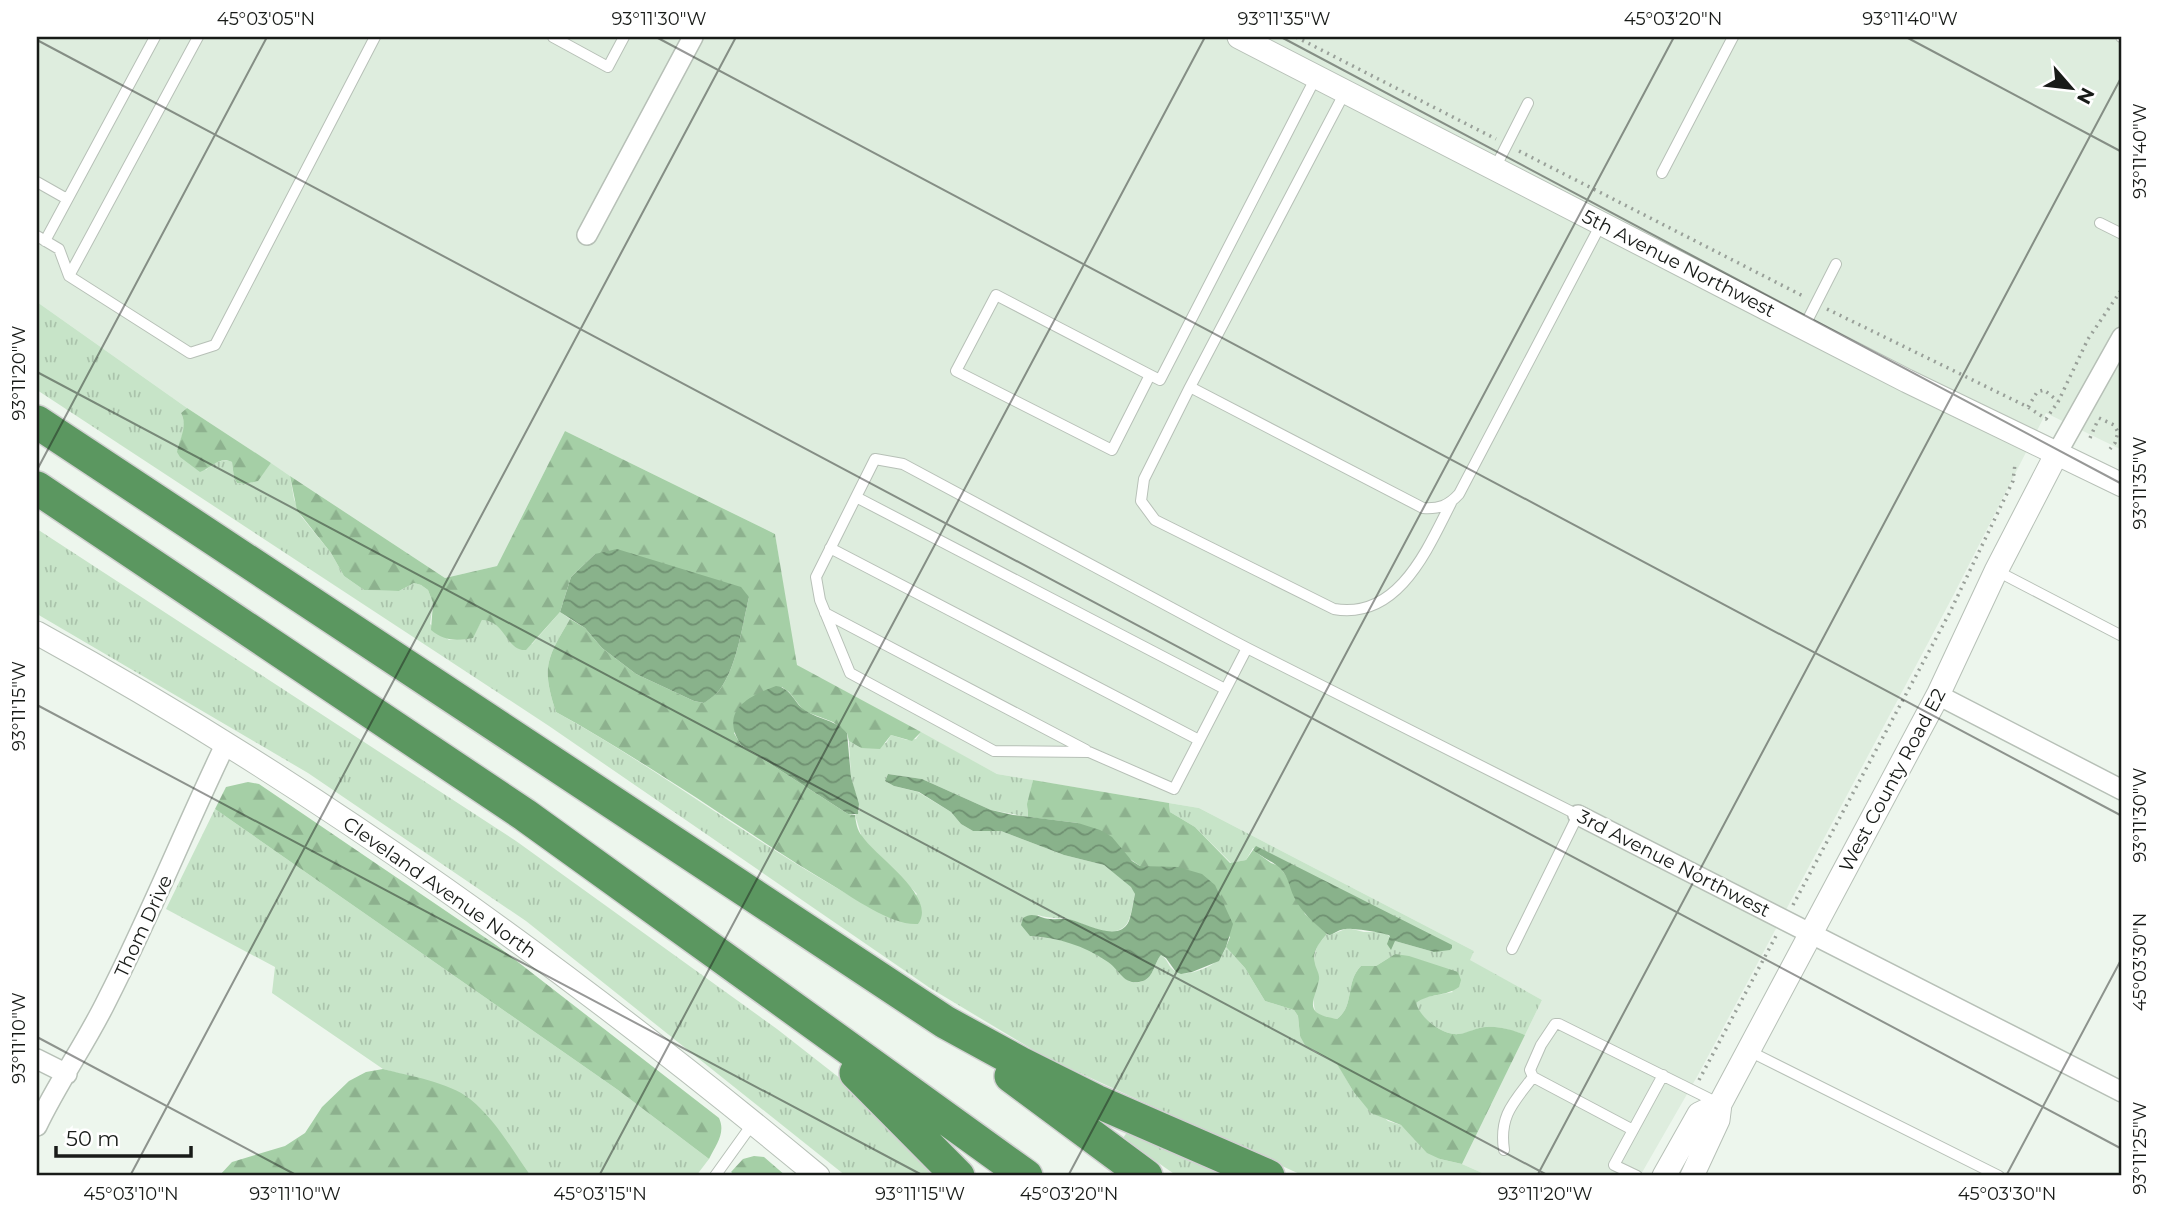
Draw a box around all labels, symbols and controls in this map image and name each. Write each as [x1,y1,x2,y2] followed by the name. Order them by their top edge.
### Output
[217,8,315,30] text: 45°03'05"N
[612,8,706,30] text: 93°11'30"W
[1238,8,1330,30] text: 93°11'35"W
[1624,8,1722,30] text: 45°03'20"N
[1862,8,1958,30] text: 93°11'40"W
[2036,52,2106,122] north arrow
[2072,84,2099,108] text: N
[2129,103,2151,199] text: 93°11'40"W
[1578,205,1779,322] street label: 5th Avenue Northwest
[8,325,30,421] text: 93°11'20"W
[2129,437,2151,529] text: 93°11'35"W
[8,661,30,751] text: 93°11'15"W
[1834,684,1951,876] street label: West County Road E2
[2129,768,2151,862] text: 93°11'30"W
[1574,805,1774,922] street label: 3rd Avenue Northwest
[339,812,541,963] street label: Cleveland Avenue North
[110,871,177,981] street label: Thom Drive
[2129,913,2151,1011] text: 45°03'30"N
[8,992,30,1084] text: 93°11'10"W
[2129,1101,2151,1195] text: 93°11'25"W
[56,1115,191,1159] scale bar
[66,1126,120,1151] text: 50 m
[83,1183,179,1205] text: 45°03'10"N
[249,1183,341,1205] text: 93°11'10"W
[553,1183,647,1205] text: 45°03'15"N
[875,1183,965,1205] text: 93°11'15"W
[1020,1183,1118,1205] text: 45°03'20"N
[1498,1183,1593,1205] text: 93°11'20"W
[1958,1183,2056,1205] text: 45°03'30"N

